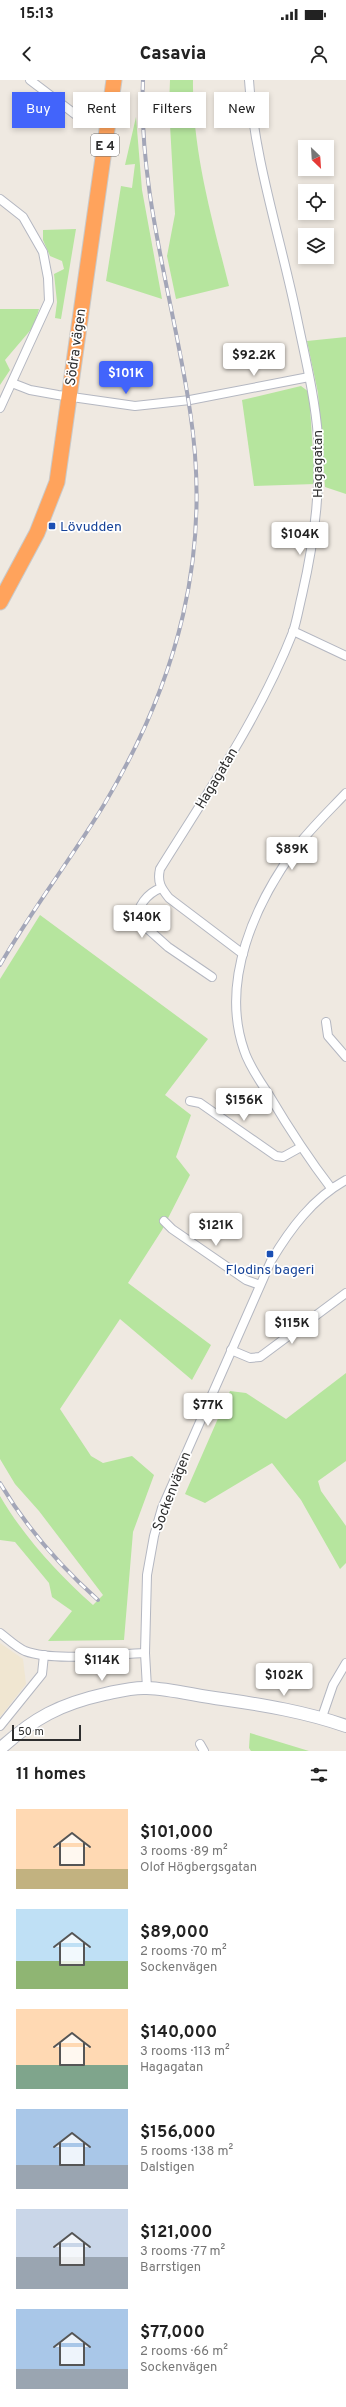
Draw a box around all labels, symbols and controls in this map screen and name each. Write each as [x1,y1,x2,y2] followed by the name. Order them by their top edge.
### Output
[20,5,54,24] text: 15:13
[16,43,38,65] icon: back
[140,43,206,66] text: Casavia
[308,43,330,65] icon: person
[12,92,65,128] chip: Buy
[73,92,130,128] chip: Rent
[138,92,206,128] chip: Filters
[214,92,269,128] chip: New
[91,134,119,156] road number: E 4
[298,140,334,176] north arrow
[298,140,334,264] map controls
[298,184,334,220] button: locate
[298,228,334,264] button: layers
[63,308,90,387] street label: Södra vägen
[221,343,287,377] pin: $92.2K
[232,348,276,364] text: $92.2K
[98,361,154,395] pin: $101K
[108,366,144,382] text: $101K
[310,430,327,498] street label: Hagagatan
[60,519,122,536] place label: Lövudden
[47,521,57,531] marker: Lövudden
[272,522,328,556] pin: $104K
[280,527,320,543] text: $104K
[192,745,242,812] street label: Hagagatan
[268,837,316,871] pin: $89K
[275,842,309,858] text: $89K
[114,905,170,939] pin: $140K
[122,910,162,926] text: $140K
[216,1088,272,1122] pin: $156K
[225,1093,263,1109] text: $156K
[188,1213,244,1247] pin: $121K
[198,1218,234,1234] text: $121K
[265,1249,275,1259] marker: Flodins bageri
[226,1262,314,1279] place label: Flodins bageri
[264,1311,320,1345] pin: $115K
[274,1316,310,1332] text: $115K
[184,1393,232,1427] pin: $77K
[193,1398,223,1414] text: $77K
[150,1450,195,1533] street label: Sockenvägen
[74,1648,130,1682] pin: $114K
[84,1653,120,1669] text: $114K
[256,1663,312,1697] pin: $102K
[265,1668,303,1684] text: $102K
[12,1723,81,1742] scale bar
[18,1725,44,1739] text: 50 m
[16,1764,86,1786] text: 11 homes
[308,1764,330,1786] icon: filters
[140,1822,213,1844] text: $101,000
[48,1825,96,1873] icon: home
[140,1844,228,1860] text: 3 rooms · 89 m²
[140,1860,257,1876] text: Olof Högbergsgatan
[140,1922,209,1944] text: $89,000
[48,1925,96,1973] icon: home
[140,1944,227,1960] text: 2 rooms · 70 m²
[140,1960,217,1976] text: Sockenvägen
[140,2022,217,2044] text: $140,000
[48,2025,96,2073] icon: home
[140,2044,230,2060] text: 3 rooms · 113 m²
[140,2060,203,2076] text: Hagagatan
[140,2122,216,2144] text: $156,000
[48,2125,96,2173] icon: home
[140,2144,233,2160] text: 5 rooms · 138 m²
[140,2160,195,2176] text: Dalstigen
[140,2222,212,2244] text: $121,000
[48,2225,96,2273] icon: home
[140,2244,225,2260] text: 3 rooms · 77 m²
[140,2260,201,2276] text: Barrstigen
[140,2322,205,2344] text: $77,000
[48,2325,96,2373] icon: home
[140,2344,228,2360] text: 2 rooms · 66 m²
[140,2360,217,2376] text: Sockenvägen

